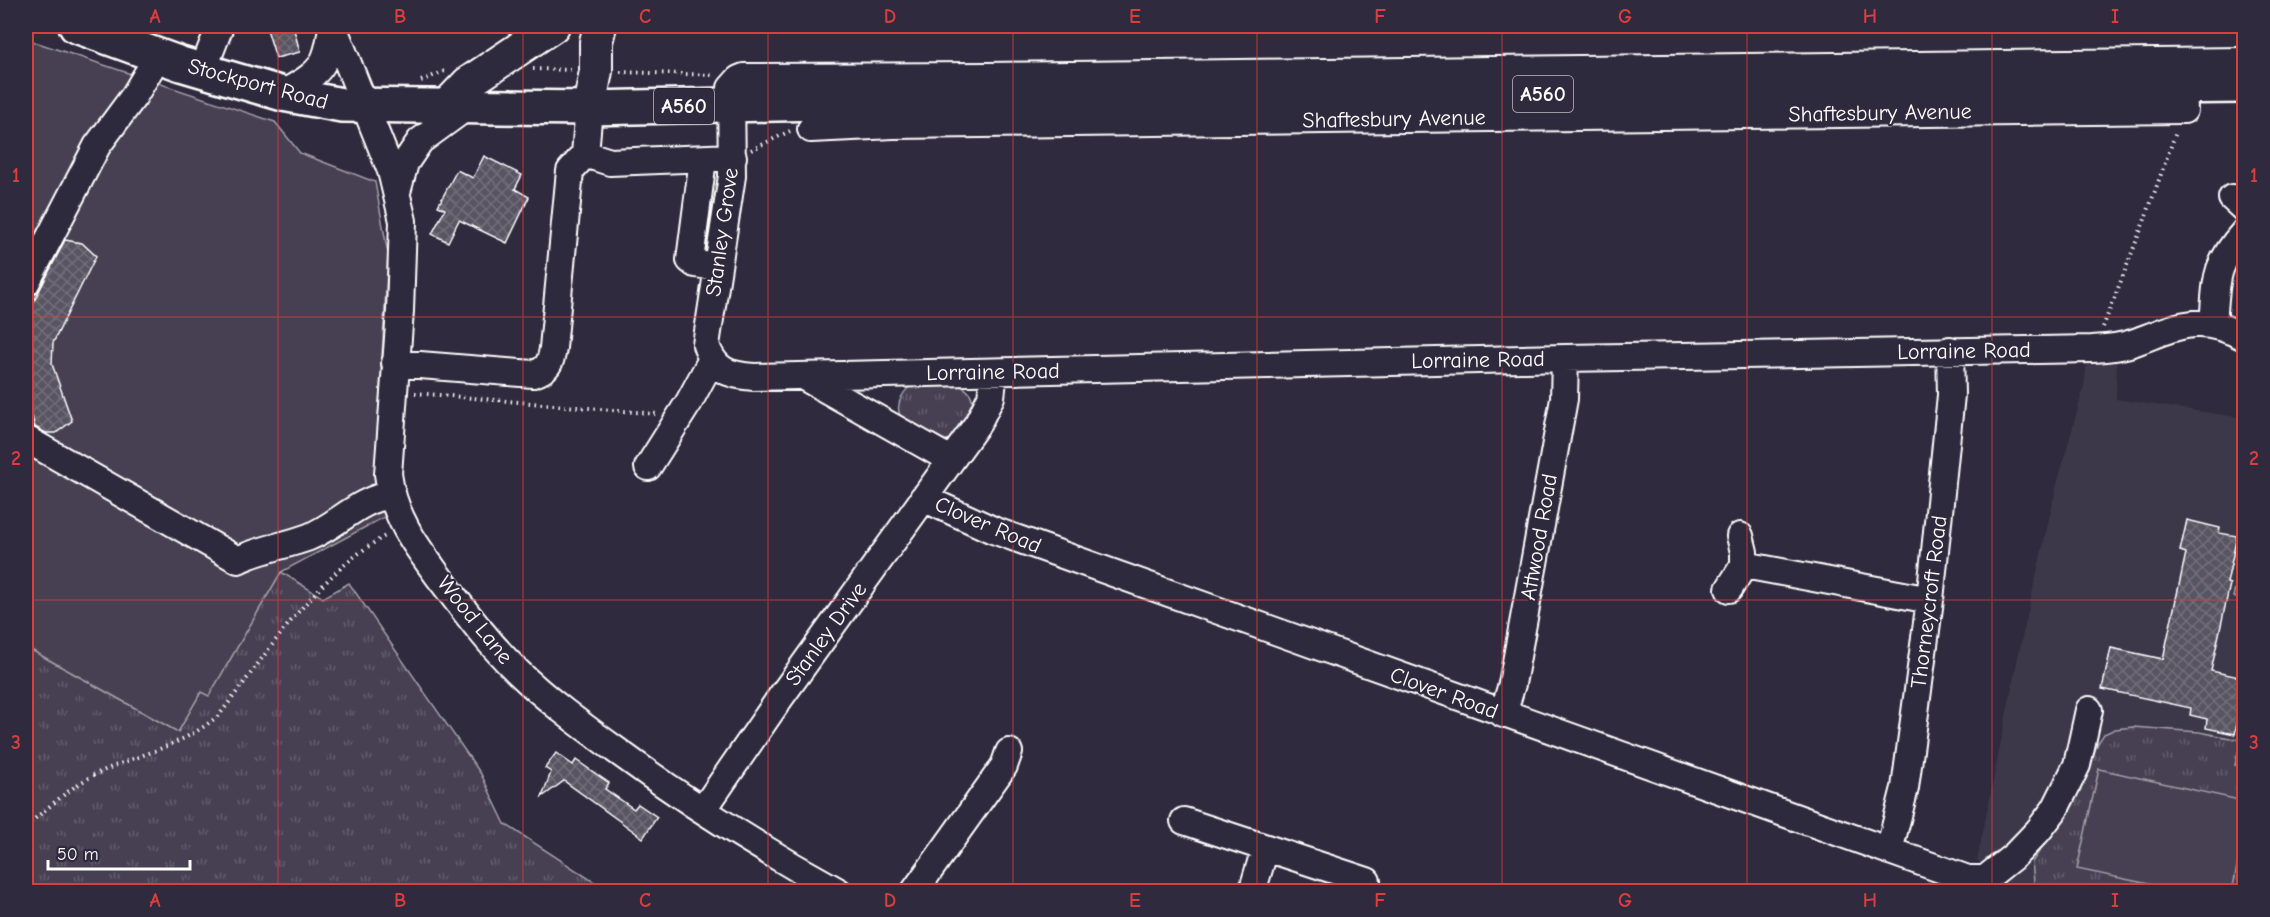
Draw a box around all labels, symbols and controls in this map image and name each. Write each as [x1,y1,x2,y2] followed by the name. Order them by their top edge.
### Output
[149,5,161,28] text: A
[394,5,406,28] text: B
[639,5,651,28] text: C
[884,5,896,28] text: D
[1129,5,1141,28] text: E
[1374,5,1386,28] text: F
[1618,5,1632,28] text: G
[1863,5,1877,28] text: H
[2111,5,2119,28] text: I
[185,53,331,115] street label: Stockport Road
[1513,76,1573,112] road number: A560
[654,88,714,124] road number: A560
[1788,98,1972,128] street label: Shaftesbury Avenue
[1302,104,1486,134] street label: Shaftesbury Avenue
[12,164,20,187] text: 1
[2250,164,2258,187] text: 1
[700,166,744,298] street label: Stanley Grove
[1897,337,2031,365] street label: Lorraine Road
[1411,346,1545,374] street label: Lorraine Road
[926,358,1060,386] street label: Lorraine Road
[11,447,21,470] text: 2
[2249,447,2259,470] text: 2
[1515,472,1563,602] street label: Attwood Road
[931,491,1045,559] street label: Clover Road
[1905,514,1953,690] street label: Thorneycroft Road
[432,571,518,669] street label: Wood Lane
[780,577,872,691] street label: Stanley Drive
[1386,661,1502,725] street label: Clover Road
[11,731,21,754] text: 3
[2249,731,2259,754] text: 3
[48,833,190,871] scale bar
[57,844,99,865] text: 50 m
[149,889,161,912] text: A
[394,889,406,912] text: B
[639,889,651,912] text: C
[884,889,896,912] text: D
[1129,889,1141,912] text: E
[1374,889,1386,912] text: F
[1618,889,1632,912] text: G
[1863,889,1877,912] text: H
[2111,889,2119,912] text: I

